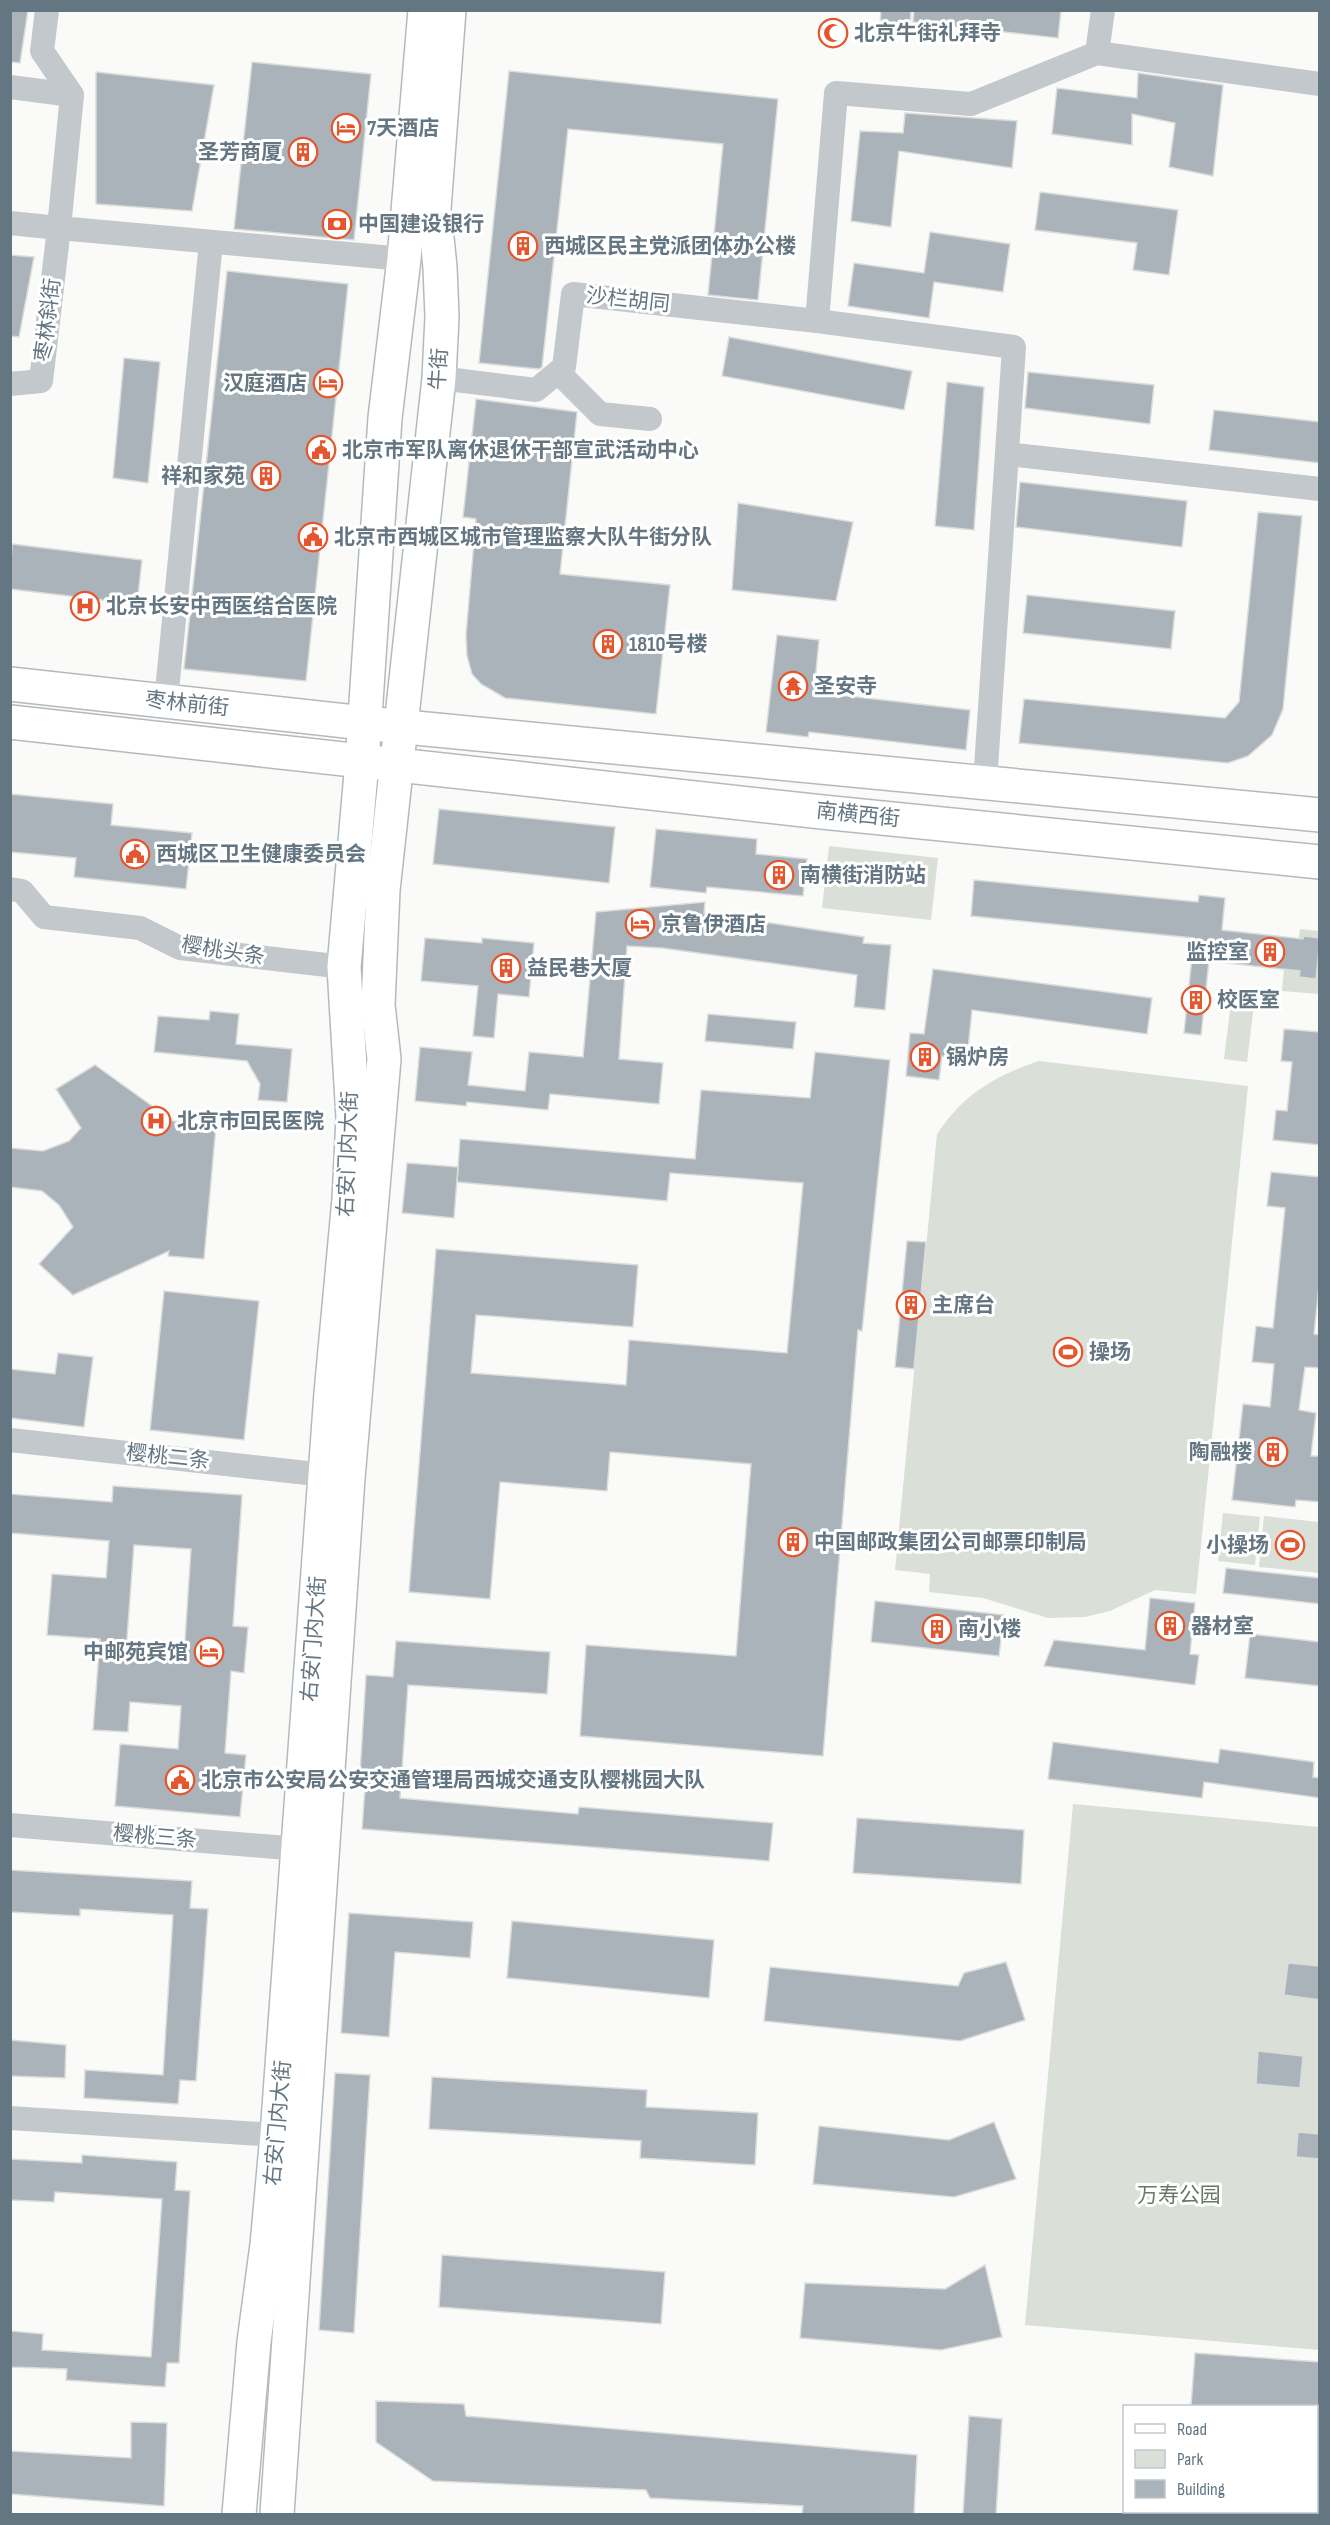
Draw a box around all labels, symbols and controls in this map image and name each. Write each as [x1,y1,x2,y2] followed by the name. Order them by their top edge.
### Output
[817,17,849,49] mosque icon: 北京牛街礼拜寺
[854,21,1001,46] place label: 北京牛街礼拜寺
[330,112,362,144] hotel icon: 7天酒店
[367,116,439,141] place label: 7天酒店
[287,136,319,168] building icon: 圣芳商厦
[198,140,282,165] place label: 圣芳商厦
[321,208,353,240] bank icon: 中国建设银行
[358,212,484,237] place label: 中国建设银行
[507,230,539,262] building icon: 西城区民主党派团体办公楼
[544,234,796,259] place label: 西城区民主党派团体办公楼
[30,277,66,363] street label: 枣林斜街
[585,283,671,317] street label: 沙栏胡同
[425,347,453,391] street label: 牛街
[312,367,344,399] hotel icon: 汉庭酒店
[223,371,307,396] place label: 汉庭酒店
[305,434,337,466] public building icon: 北京市军队离休退休干部宣武活动中心
[342,438,699,463] place label: 北京市军队离休退休干部宣武活动中心
[250,460,282,492] building icon: 祥和家苑
[161,464,245,489] place label: 祥和家苑
[297,521,329,553] public building icon: 北京市西城区城市管理监察大队牛街分队
[334,525,712,550] place label: 北京市西城区城市管理监察大队牛街分队
[69,590,101,622] hospital icon: 北京长安中西医结合医院
[106,594,337,619] place label: 北京长安中西医结合医院
[592,628,624,660] building icon: 1810号楼
[629,632,707,657] place label: 1810号楼
[777,670,809,702] temple icon: 圣安寺
[814,674,877,699] place label: 圣安寺
[144,687,230,721] street label: 枣林前街
[815,798,901,832] street label: 南横西街
[119,838,151,870] public building icon: 西城区卫生健康委员会
[156,842,366,867] place label: 西城区卫生健康委员会
[763,859,795,891] building icon: 南横街消防站
[800,863,926,888] place label: 南横街消防站
[624,908,656,940] hotel icon: 京鲁伊酒店
[661,912,766,937] place label: 京鲁伊酒店
[180,932,266,970] street label: 樱桃头条
[1254,936,1286,968] building icon: 监控室
[1186,940,1249,965] place label: 监控室
[490,952,522,984] building icon: 益民巷大厦
[527,956,632,981] place label: 益民巷大厦
[1180,984,1212,1016] building icon: 校医室
[1217,988,1280,1013] place label: 校医室
[909,1041,941,1073] building icon: 锅炉房
[946,1045,1009,1070] place label: 锅炉房
[333,1091,363,1217] street label: 右安门内大街
[140,1105,172,1137] hospital icon: 北京市回民医院
[177,1109,324,1134] place label: 北京市回民医院
[895,1289,927,1321] building icon: 主席台
[932,1293,995,1318] place label: 主席台
[1052,1336,1084,1368] sports icon: 操场
[1089,1340,1131,1365] place label: 操场
[1257,1436,1289,1468] building icon: 陶融楼
[125,1440,211,1474] street label: 樱桃二条
[1189,1440,1252,1465] place label: 陶融楼
[777,1526,809,1558] building icon: 中国邮政集团公司邮票印制局
[1274,1529,1306,1561] sports icon: 小操场
[814,1530,1087,1555] place label: 中国邮政集团公司邮票印制局
[1206,1533,1269,1558] place label: 小操场
[297,1575,331,1703] street label: 右安门内大街
[1154,1610,1186,1642] building icon: 器材室
[921,1613,953,1645] building icon: 南小楼
[1191,1614,1254,1639] place label: 器材室
[958,1617,1021,1642] place label: 南小楼
[193,1636,225,1668] hotel icon: 中邮苑宾馆
[83,1640,188,1665] place label: 中邮苑宾馆
[164,1764,196,1796] public building icon: 北京市公安局公安交通管理局西城交通支队樱桃园大队
[201,1768,705,1793] place label: 北京市公安局公安交通管理局西城交通支队樱桃园大队
[112,1821,198,1853] street label: 樱桃三条
[260,2059,296,2187] street label: 右安门内大街
[1137,2183,1221,2208] park label: 万寿公园
[1123,2405,1318,2513] legend
[1177,2419,1207,2440] text: Road
[1177,2449,1203,2470] text: Park
[1177,2479,1225,2500] text: Building

